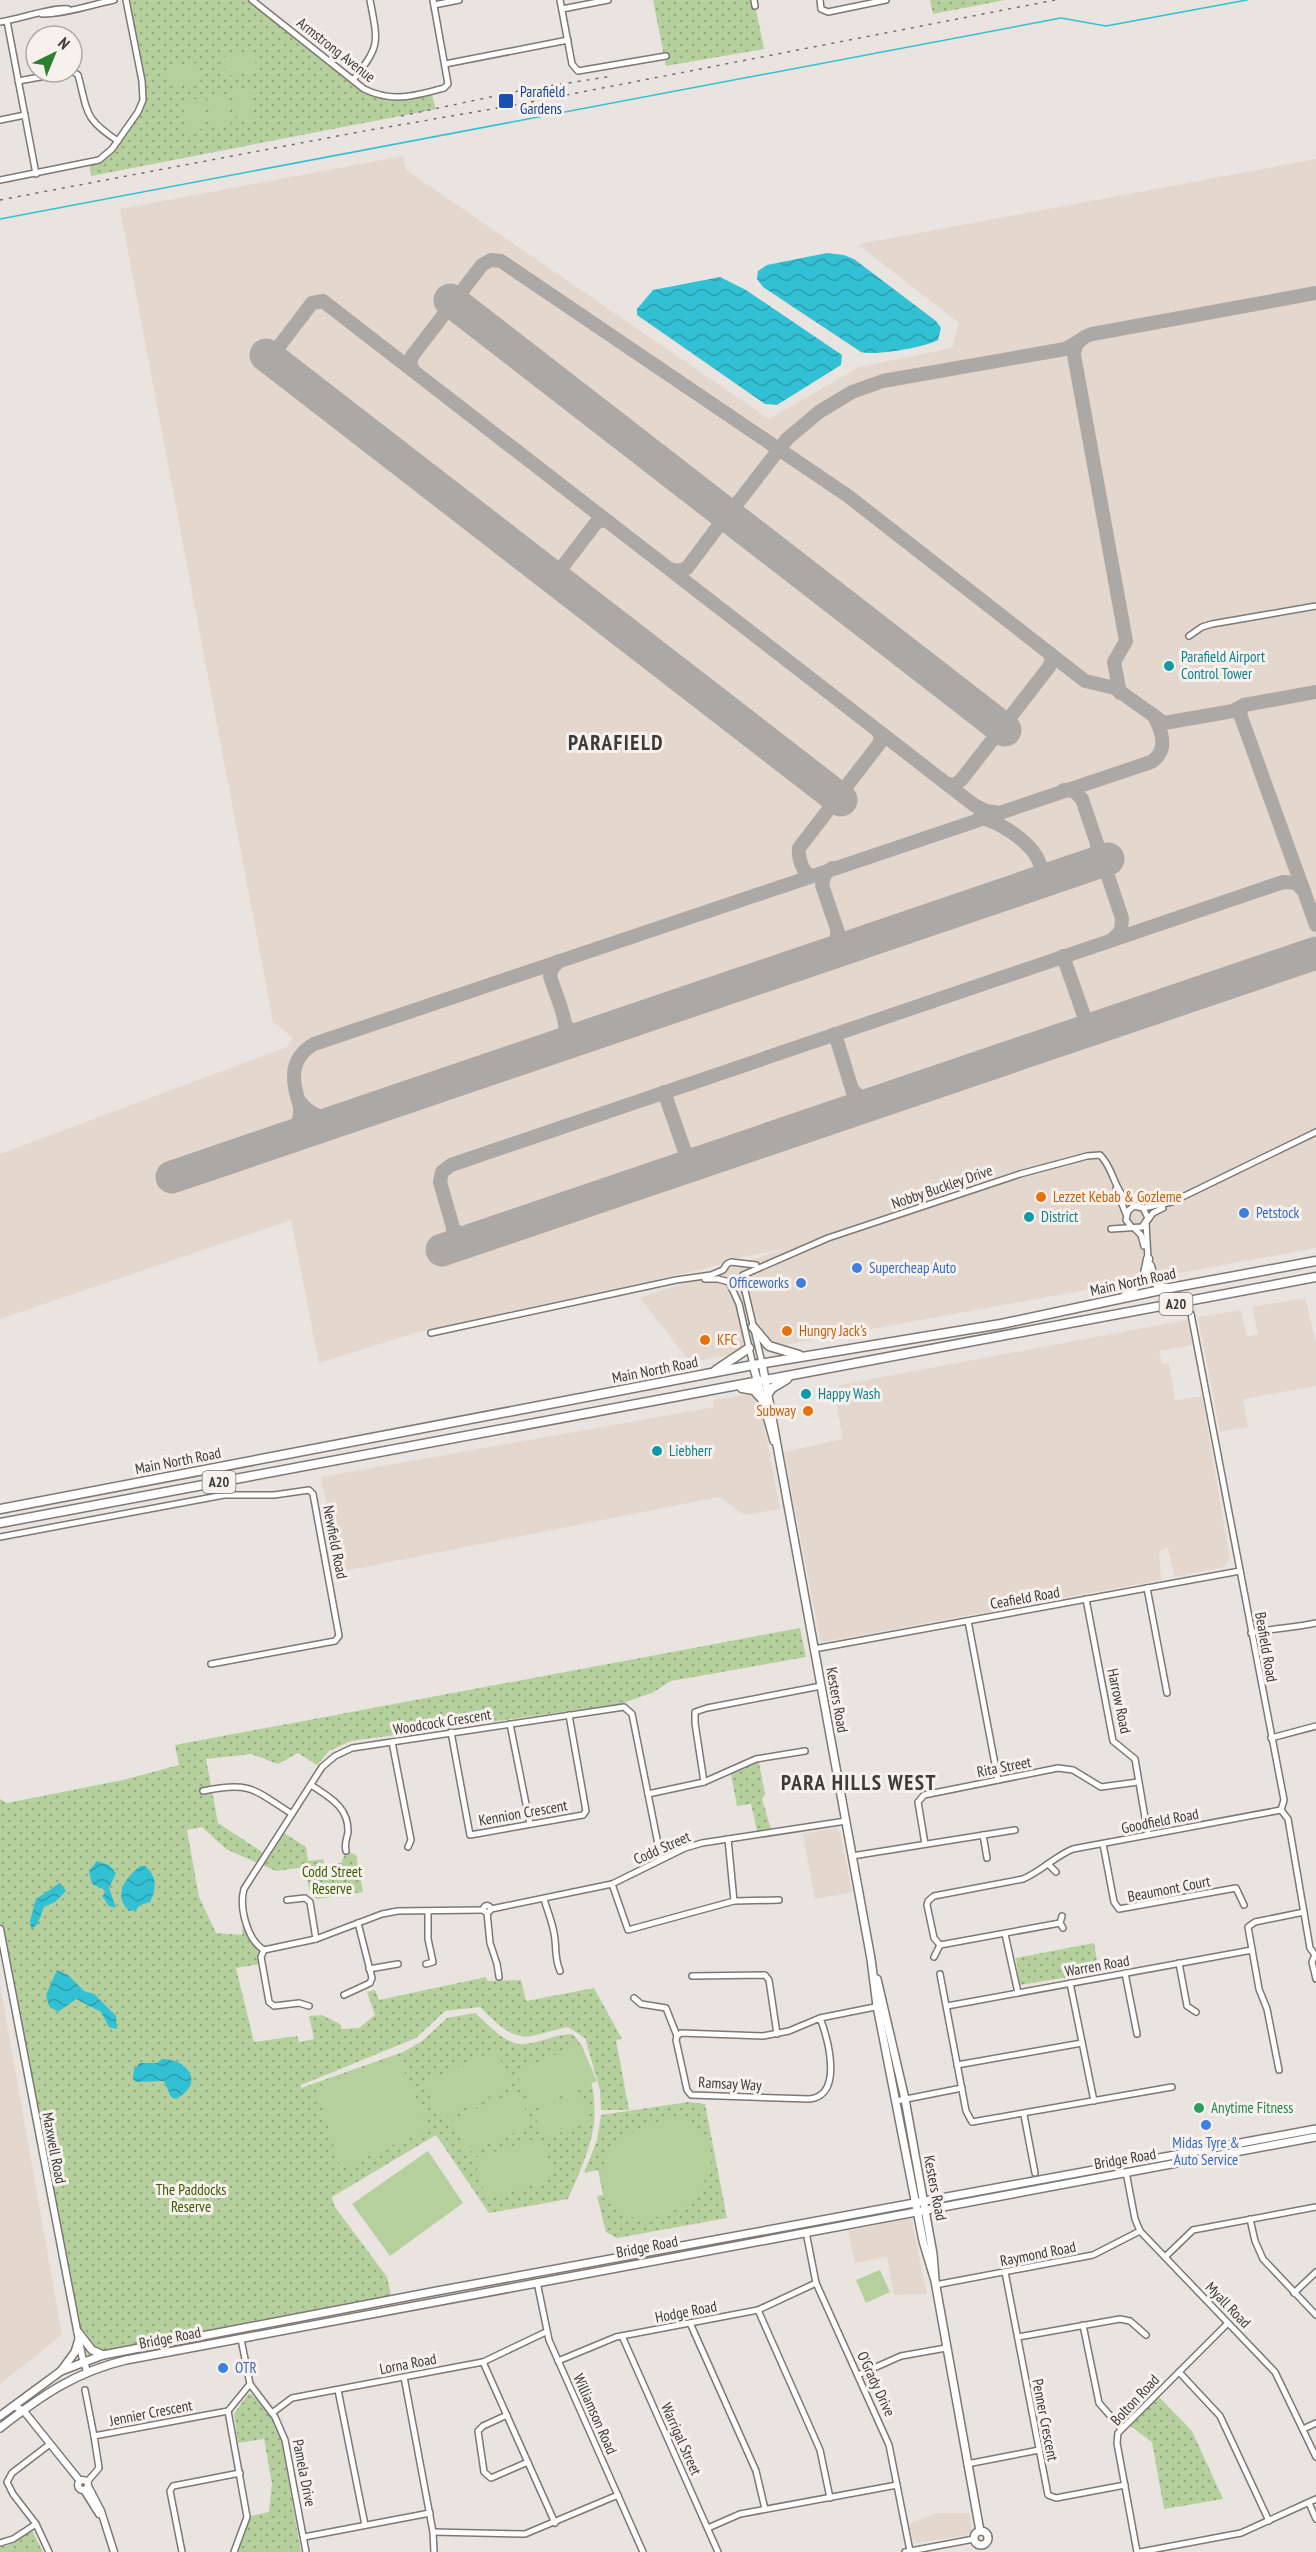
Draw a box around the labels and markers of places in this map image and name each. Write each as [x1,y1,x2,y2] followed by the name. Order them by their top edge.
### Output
[520,82,565,118] place label: Parafield Gardens
[497,92,515,110] marker: Parafield Gardens
[1181,647,1265,683] place label: Parafield Airport Control Tower
[1162,659,1176,673] marker: Parafield Airport Control Tower
[1053,1187,1182,1206] place label: Lezzet Kebab & Gozleme
[1034,1190,1048,1204] marker: Lezzet Kebab & Gozleme
[1256,1203,1300,1222] place label: Petstock
[1237,1206,1251,1220] marker: Petstock
[1041,1207,1078,1226] place label: District
[1022,1210,1036,1224] marker: District
[869,1258,956,1277] place label: Supercheap Auto
[850,1261,864,1275] marker: Supercheap Auto
[729,1273,789,1292] place label: Officeworks
[794,1276,808,1290] marker: Officeworks
[799,1321,867,1340] place label: Hungry Jack's
[780,1324,794,1338] marker: Hungry Jack's
[717,1330,738,1349] place label: KFC
[698,1333,712,1347] marker: KFC
[818,1384,880,1403] place label: Happy Wash
[799,1387,813,1401] marker: Happy Wash
[756,1401,796,1420] place label: Subway
[801,1404,815,1418] marker: Subway
[669,1441,713,1460] place label: Liebherr
[650,1444,664,1458] marker: Liebherr
[1211,2098,1293,2117] place label: Anytime Fitness
[1192,2101,1206,2115] marker: Anytime Fitness
[1199,2118,1213,2132] marker: Midas Tyre & Auto Service
[1172,2133,1240,2169] place label: Midas Tyre & Auto Service
[235,2358,257,2377] place label: OTR
[216,2361,230,2375] marker: OTR

